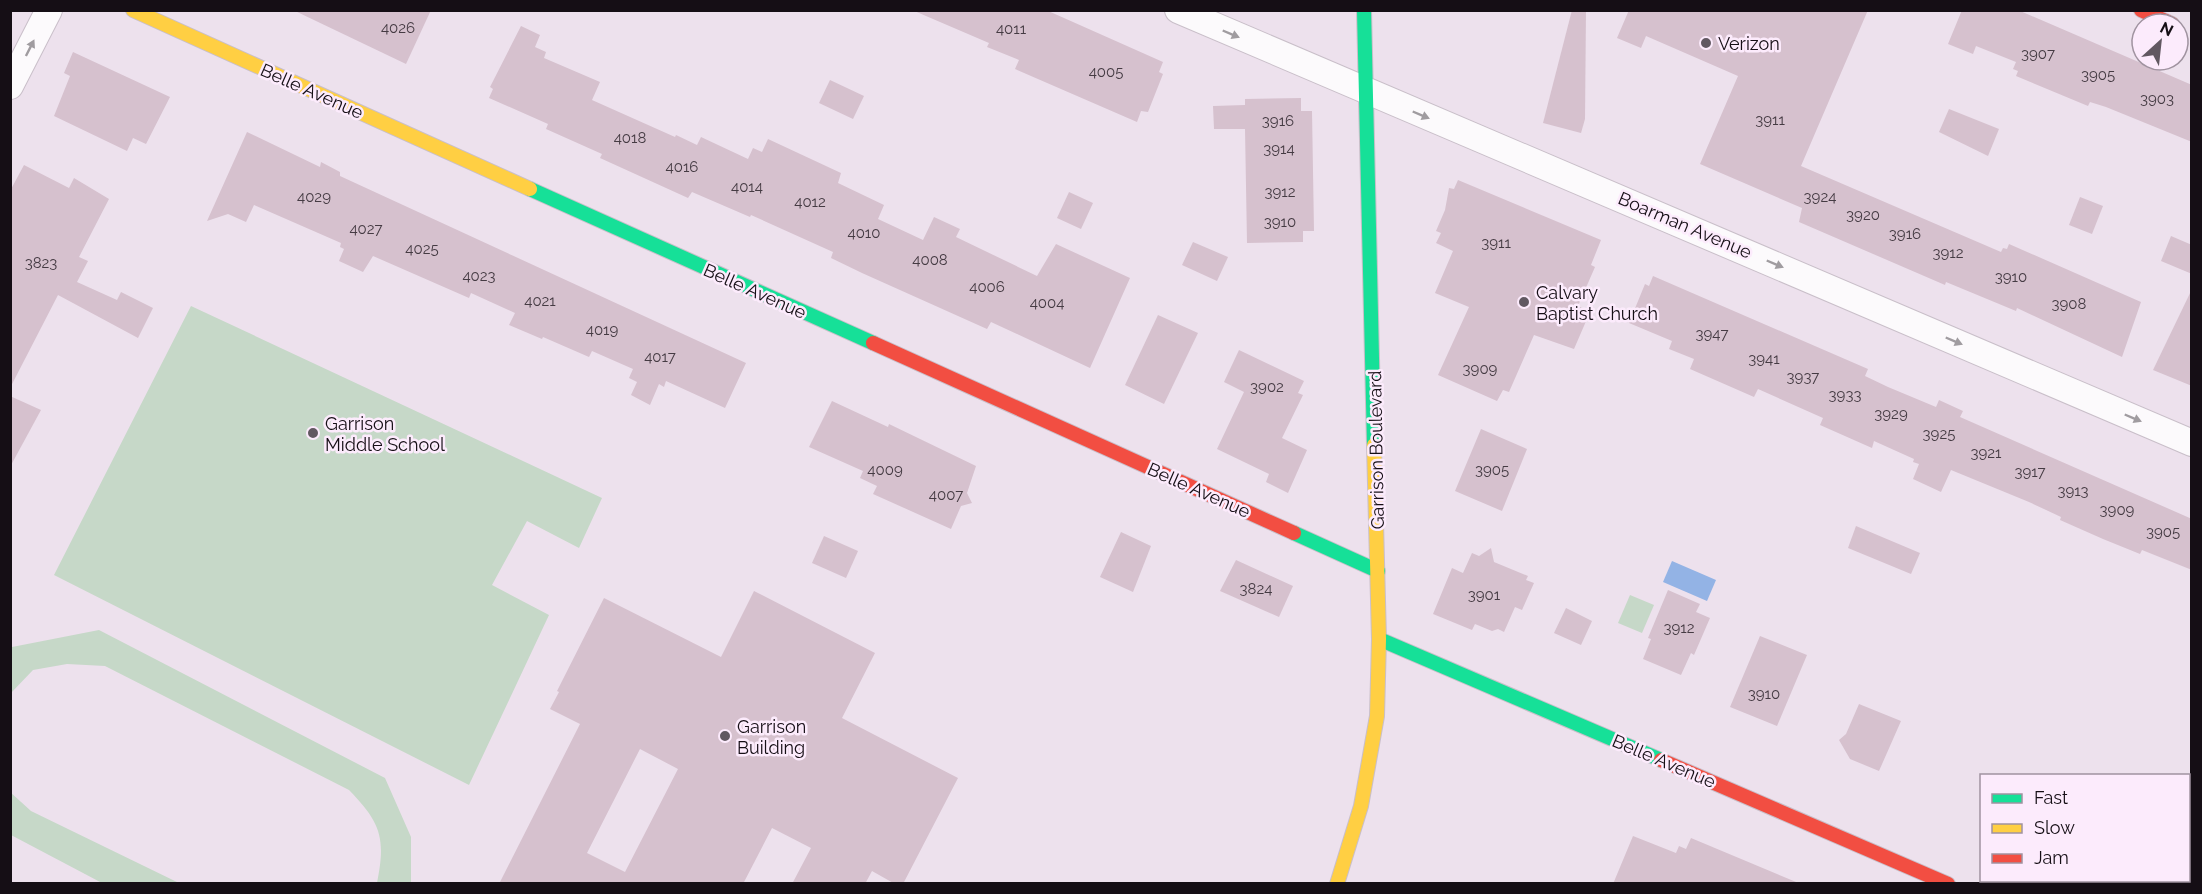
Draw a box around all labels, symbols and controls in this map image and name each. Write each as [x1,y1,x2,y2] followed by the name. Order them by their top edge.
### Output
[2130,12,2190,72] north arrow
[2157,18,2176,40] text: N
[381,19,415,37] house number: 4026
[996,20,1027,38] house number: 4011
[1223,29,1240,38] one-way arrow
[1718,33,1780,54] place label: Verizon
[1699,36,1713,50] marker: Verizon
[24,39,34,57] one-way arrow
[2021,45,2055,63] house number: 3907
[257,59,367,123] street label: Belle Avenue
[1089,63,1123,81] house number: 4005
[2081,66,2115,84] house number: 3905
[2140,90,2174,108] house number: 3903
[1413,110,1431,120] one-way arrow
[1755,111,1785,129] house number: 3911
[1262,112,1294,130] house number: 3916
[614,129,646,147] house number: 4018
[1263,140,1295,158] house number: 3914
[666,158,698,176] house number: 4016
[731,178,763,196] house number: 4014
[1264,183,1296,201] house number: 3912
[1615,187,1755,263] street label: Boarman Avenue
[297,188,331,206] house number: 4029
[1804,188,1836,206] house number: 3924
[794,193,826,211] house number: 4012
[1846,206,1880,224] house number: 3920
[1264,213,1296,231] house number: 3910
[349,220,383,238] house number: 4027
[848,224,880,242] house number: 4010
[1889,225,1921,243] house number: 3916
[1481,234,1511,252] house number: 3911
[405,240,439,258] house number: 4025
[1932,244,1964,262] house number: 3912
[912,251,948,269] house number: 4008
[25,254,57,272] house number: 3823
[700,259,810,323] street label: Belle Avenue
[1766,260,1784,269] one-way arrow
[462,267,496,285] house number: 4023
[1995,268,2027,286] house number: 3910
[969,278,1005,296] house number: 4006
[1536,282,1658,324] place label: Calvary Baptist Church
[524,292,556,310] house number: 4021
[1030,294,1064,312] house number: 4004
[1517,295,1531,309] marker: Calvary Baptist Church
[2052,295,2087,313] house number: 3908
[586,321,618,339] house number: 4019
[1696,325,1728,343] house number: 3947
[1946,336,1964,346] one-way arrow
[644,348,676,366] house number: 4017
[1748,350,1780,368] house number: 3941
[1463,360,1498,378] house number: 3909
[1787,368,1819,386] house number: 3937
[1364,370,1388,530] street label: Garrison Boulevard
[1250,378,1284,396] house number: 3902
[1829,386,1861,404] house number: 3933
[1874,405,1908,423] house number: 3929
[325,413,445,455] place label: Garrison Middle School
[2125,413,2143,423] one-way arrow
[1923,425,1955,443] house number: 3925
[306,426,320,440] marker: Garrison Middle School
[1970,444,2002,462] house number: 3921
[1144,458,1254,522] street label: Belle Avenue
[867,461,903,479] house number: 4009
[1475,461,1509,479] house number: 3905
[2014,463,2046,481] house number: 3917
[2057,482,2089,500] house number: 3913
[929,486,963,504] house number: 4007
[2100,501,2135,519] house number: 3909
[2146,523,2180,541] house number: 3905
[1240,580,1272,598] house number: 3824
[1468,586,1501,604] house number: 3901
[1663,619,1695,637] house number: 3912
[1748,685,1780,703] house number: 3910
[737,716,806,758] place label: Garrison Building
[718,729,732,743] marker: Garrison Building
[1609,730,1719,792] street label: Belle Avenue
[1980,774,2190,882] legend
[2034,787,2068,808] text: Fast
[2034,817,2075,838] text: Slow
[2034,847,2069,868] text: Jam

